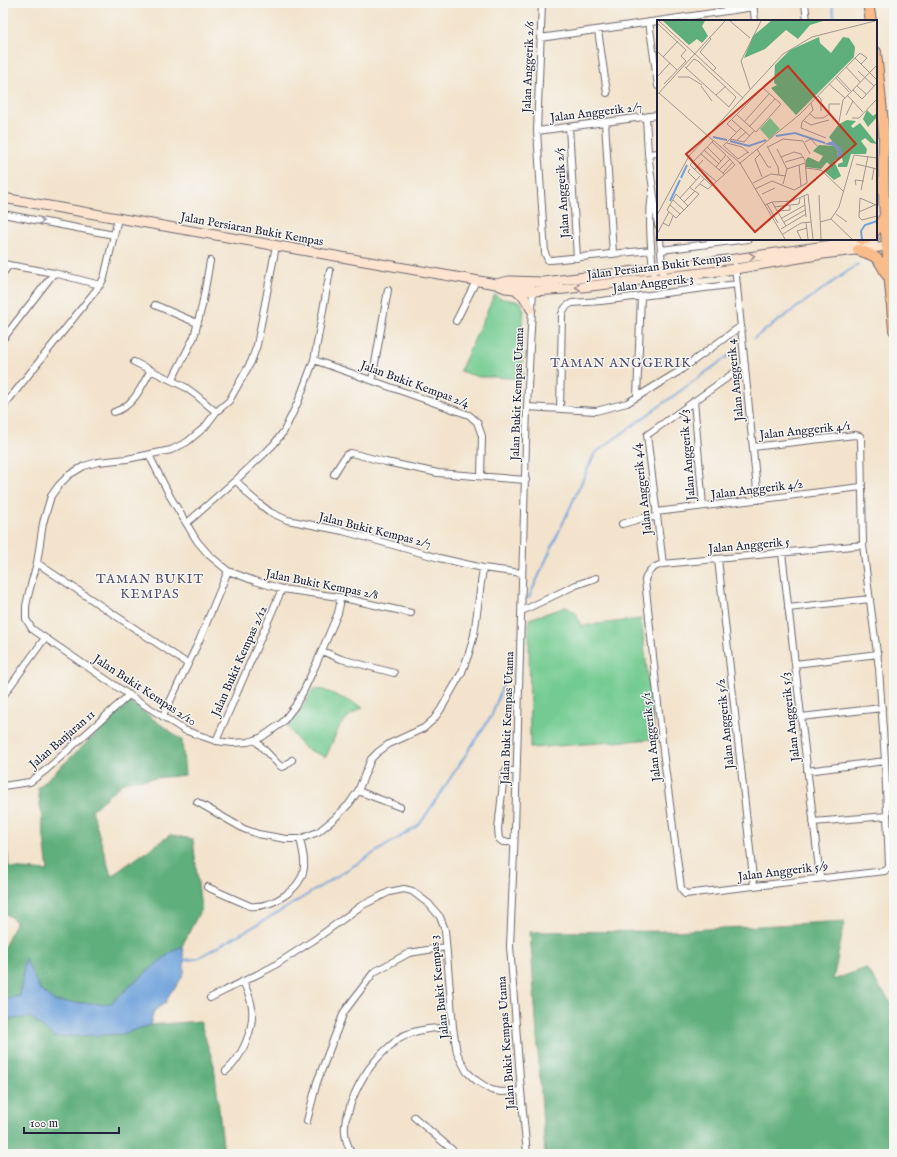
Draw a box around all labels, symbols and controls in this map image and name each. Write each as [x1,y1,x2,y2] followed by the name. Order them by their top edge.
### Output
[519,20,539,115] street label: Jalan Anggerik 2/6
[657,20,877,240] inset map
[547,99,643,127] street label: Jalan Anggerik 2/7
[552,146,574,241] street label: Jalan Anggerik 2/5
[177,209,325,250] street label: Jalan Persiaran Bukit Kempas
[38,217,44,225] one-way arrow
[584,250,732,284] street label: Jalan Persiaran Bukit Kempas
[749,252,755,261] one-way arrow
[610,271,695,297] street label: Jalan Anggerik 3
[575,283,581,292] one-way arrow
[508,326,528,463] street label: Jalan Bukit Kempas Utama
[724,338,748,424] street label: Jalan Anggerik 4
[550,355,692,372] district label: TAMAN ANGGERIK
[356,357,471,412] street label: Jalan Bukit Kempas 2/4
[676,409,700,503] street label: Jalan Anggerik 4/3
[757,418,851,444] street label: Jalan Anggerik 4/1
[629,442,657,538] street label: Jalan Anggerik 4/4
[708,476,804,504] street label: Jalan Anggerik 4/2
[315,509,433,553] street label: Jalan Bukit Kempas 2/7
[706,534,791,558] street label: Jalan Anggerik 5
[262,566,380,604] street label: Jalan Bukit Kempas 2/8
[96,571,204,603] district label: TAMAN BUKIT KEMPAS
[207,603,272,721] street label: Jalan Bukit Kempas 2/12
[88,650,199,730] street label: Jalan Bukit Kempas 2/10
[498,650,518,787] street label: Jalan Bukit Kempas Utama
[778,671,805,764] street label: Jalan Anggerik 5/3
[713,677,739,772] street label: Jalan Anggerik 5/2
[639,691,666,784] street label: Jalan Anggerik 5/1
[25,707,99,774] street label: Jalan Banjaran 11
[735,859,829,886] street label: Jalan Anggerik 5/9
[427,934,454,1042] street label: Jalan Bukit Kempas 3
[494,975,520,1112] street label: Jalan Bukit Kempas Utama
[24,1109,119,1135] scale bar
[30,1116,58,1131] text: 100 m

